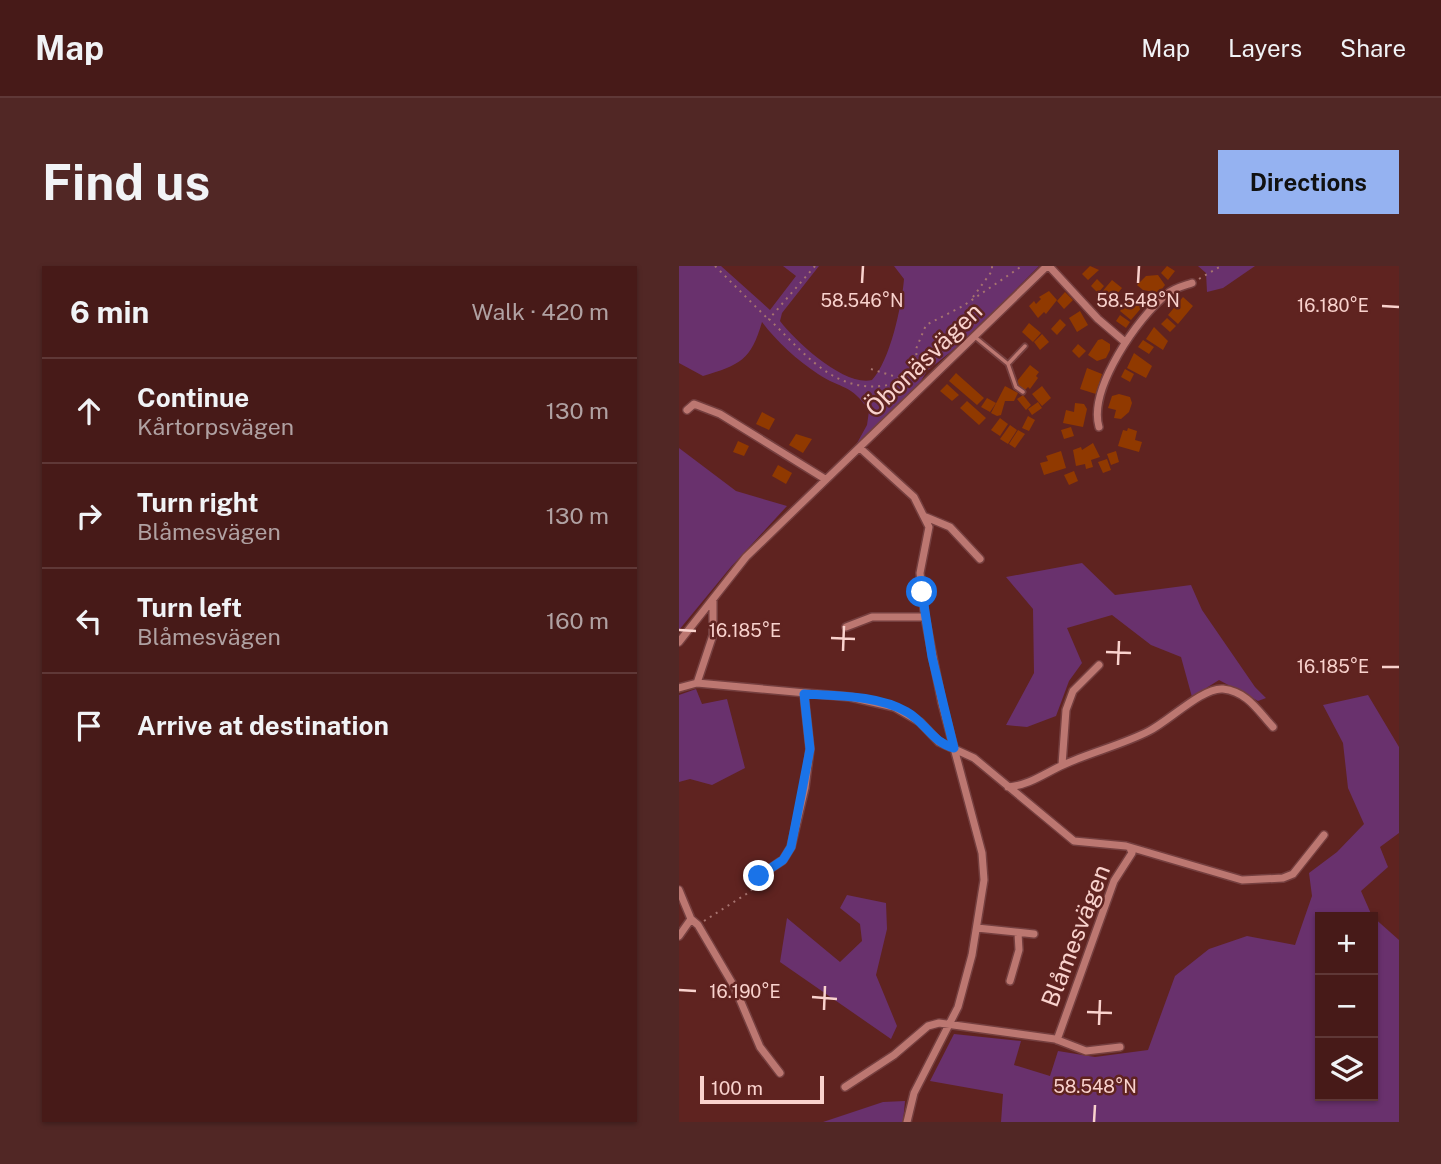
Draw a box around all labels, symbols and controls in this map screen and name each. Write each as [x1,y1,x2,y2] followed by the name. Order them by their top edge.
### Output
[35,29,104,67] text: Map
[1141,34,1190,62] text: Map
[1228,34,1302,62] text: Layers
[1340,34,1406,62] text: Share
[1218,150,1399,214] button: Directions
[42,153,210,211] text: Find us
[820,290,904,311] text: 58.546°N
[1096,290,1180,311] text: 58.548°N
[70,294,149,330] text: 6 min
[1297,295,1369,316] text: 16.180°E
[858,296,988,422] street label: Öbonäsvägen
[472,298,609,325] text: Walk · 420 m
[137,382,249,413] text: Continue
[70,392,108,430] icon: ahead
[546,397,609,424] text: 130 m
[137,413,294,440] text: Kårtorpsvägen
[137,487,259,518] text: Turn right
[70,497,108,535] icon: right
[546,502,609,529] text: 130 m
[137,518,281,545] text: Blåmesvägen
[906,576,937,607] route start
[137,592,242,623] text: Turn left
[70,602,108,640] icon: left
[546,607,609,634] text: 160 m
[709,620,781,641] text: 16.185°E
[137,623,281,650] text: Blåmesvägen
[1297,656,1369,677] text: 16.185°E
[70,707,108,745] icon: arrive
[137,710,389,741] text: Arrive at destination
[743,860,774,891] route end
[1035,861,1115,1011] street label: Blåmesvägen
[1315,912,1378,1101] map controls
[1315,912,1378,975] button: +
[1315,975,1378,1038] button: −
[709,981,781,1002] text: 16.190°E
[1315,1038,1378,1101] button: layers
[700,1073,824,1105] scale bar
[1053,1076,1137,1097] text: 58.548°N
[711,1077,763,1099] text: 100 m

